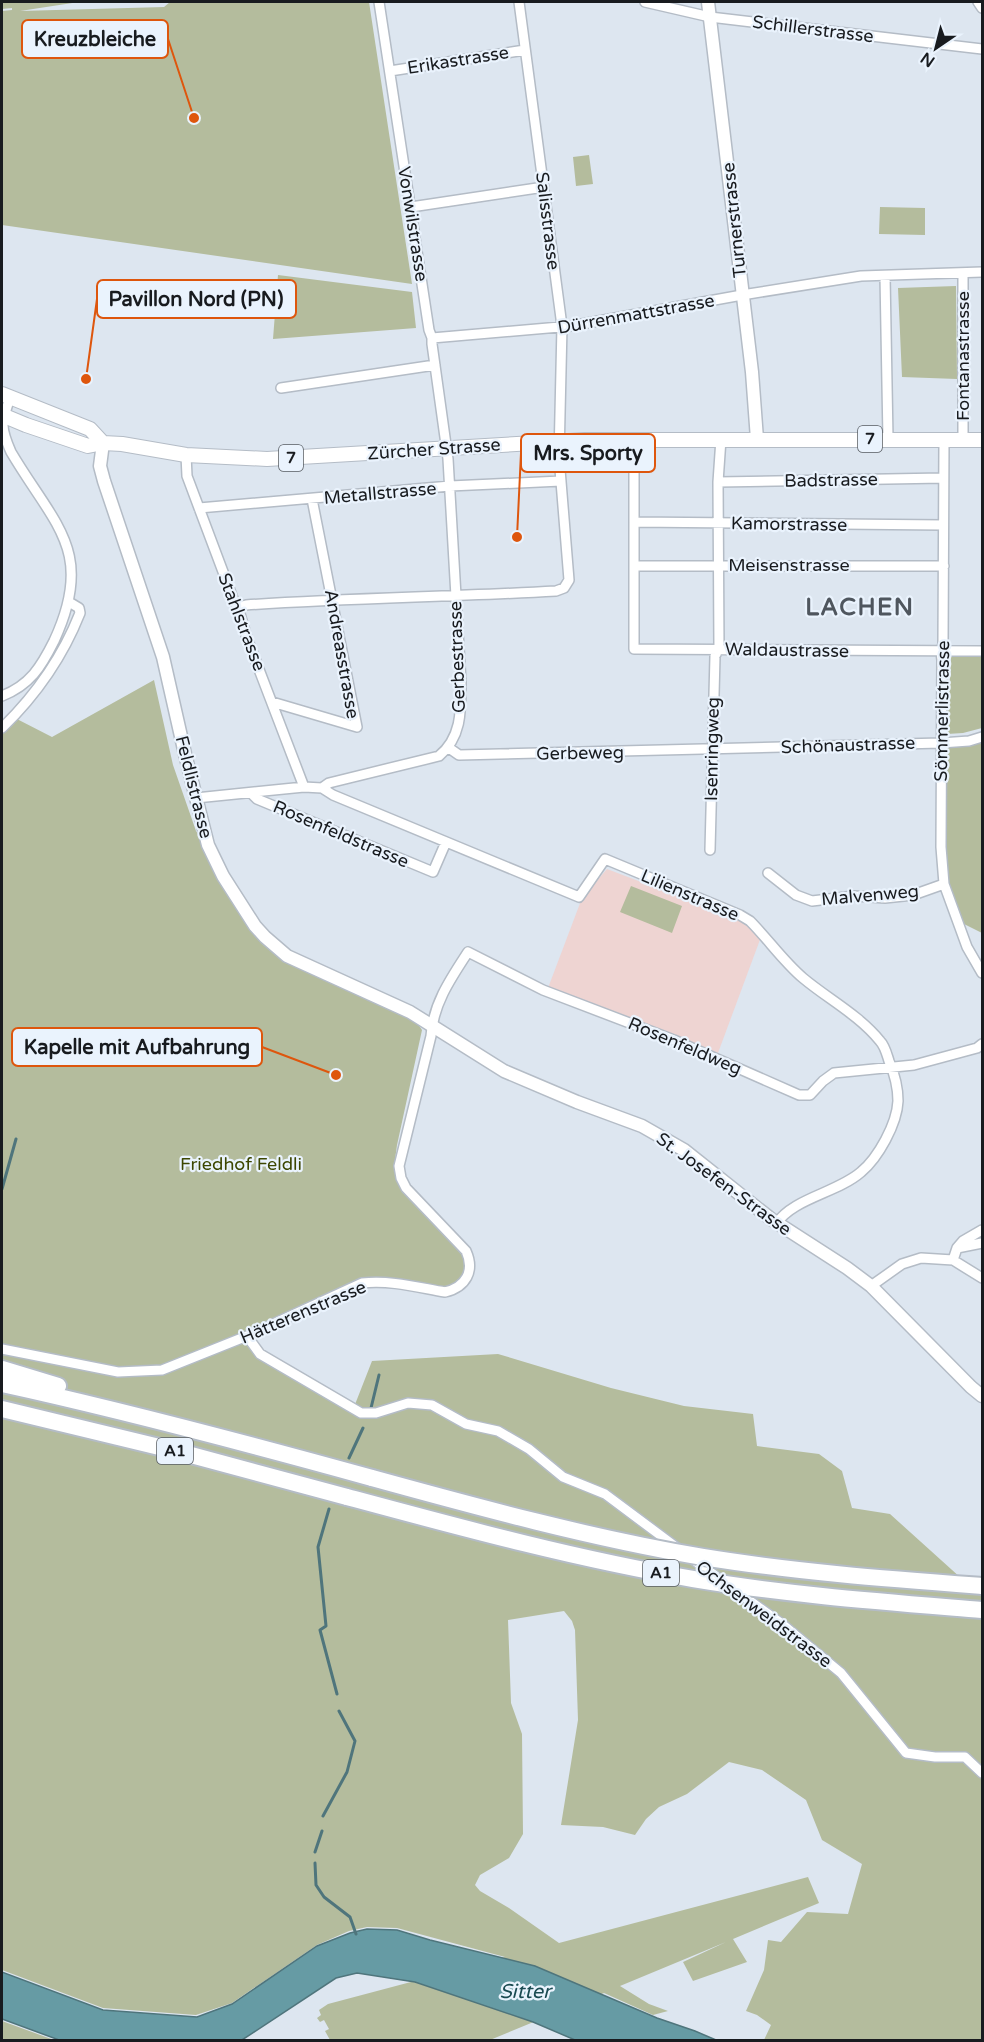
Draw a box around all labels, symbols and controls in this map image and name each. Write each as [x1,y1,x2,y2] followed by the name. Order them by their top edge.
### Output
[751,11,875,47] street label: Schillerstrasse
[906,18,966,78] north arrow
[22,20,168,58] callout: Kreuzbleiche
[34,28,156,52] text: Kreuzbleiche
[406,41,510,79] street label: Erikastrasse
[917,48,939,71] text: N
[717,161,751,279] street label: Turnerstrasse
[393,165,433,283] street label: Vonwilstrasse
[531,171,565,271] street label: Salisstrasse
[97,280,296,318] callout: Pavillon Nord (PN)
[109,288,283,312] text: Pavillon Nord (PN)
[556,289,716,339] street label: Dürrenmattstrasse
[952,291,974,421] street label: Fontanastrasse
[858,426,882,452] road number: 7
[367,433,501,465] street label: Zürcher Strasse
[521,434,655,472] callout: Mrs. Sporty
[533,442,643,466] text: Mrs. Sporty
[279,445,303,471] road number: 7
[784,468,878,492] street label: Badstrasse
[323,477,437,509] street label: Metallstrasse
[731,512,847,536] street label: Kamorstrasse
[728,554,850,576] street label: Meisenstrasse
[213,570,271,674] street label: Stahlstrasse
[320,588,364,720] street label: Andreasstrasse
[805,593,915,622] district label: LACHEN
[444,601,470,713] street label: Gerbestrasse
[725,638,849,662] street label: Waldaustrasse
[930,640,954,782] street label: Sömmerlistrasse
[700,697,724,801] street label: Isenringweg
[780,732,916,758] street label: Schönaustrasse
[171,733,217,841] street label: Feldlistrasse
[536,741,624,765] street label: Gerbeweg
[270,795,412,873] street label: Rosenfeldstrasse
[637,864,743,926] street label: Lilienstrasse
[820,880,920,910] street label: Malvenweg
[625,1012,745,1080] street label: Rosenfeldweg
[12,1028,262,1066] callout: Kapelle mit Aufbahrung
[24,1036,250,1060] text: Kapelle mit Aufbahrung
[652,1128,796,1240] street label: St. Josefen-Strasse
[180,1153,302,1175] park label: Friedhof Feldli
[237,1276,369,1348] street label: Hätterenstrasse
[157,1438,193,1464] road number: A1
[692,1556,836,1672] street label: Ochsenweidstrasse
[643,1560,679,1586] road number: A1
[499,1980,553,2004] water label: Sitter

